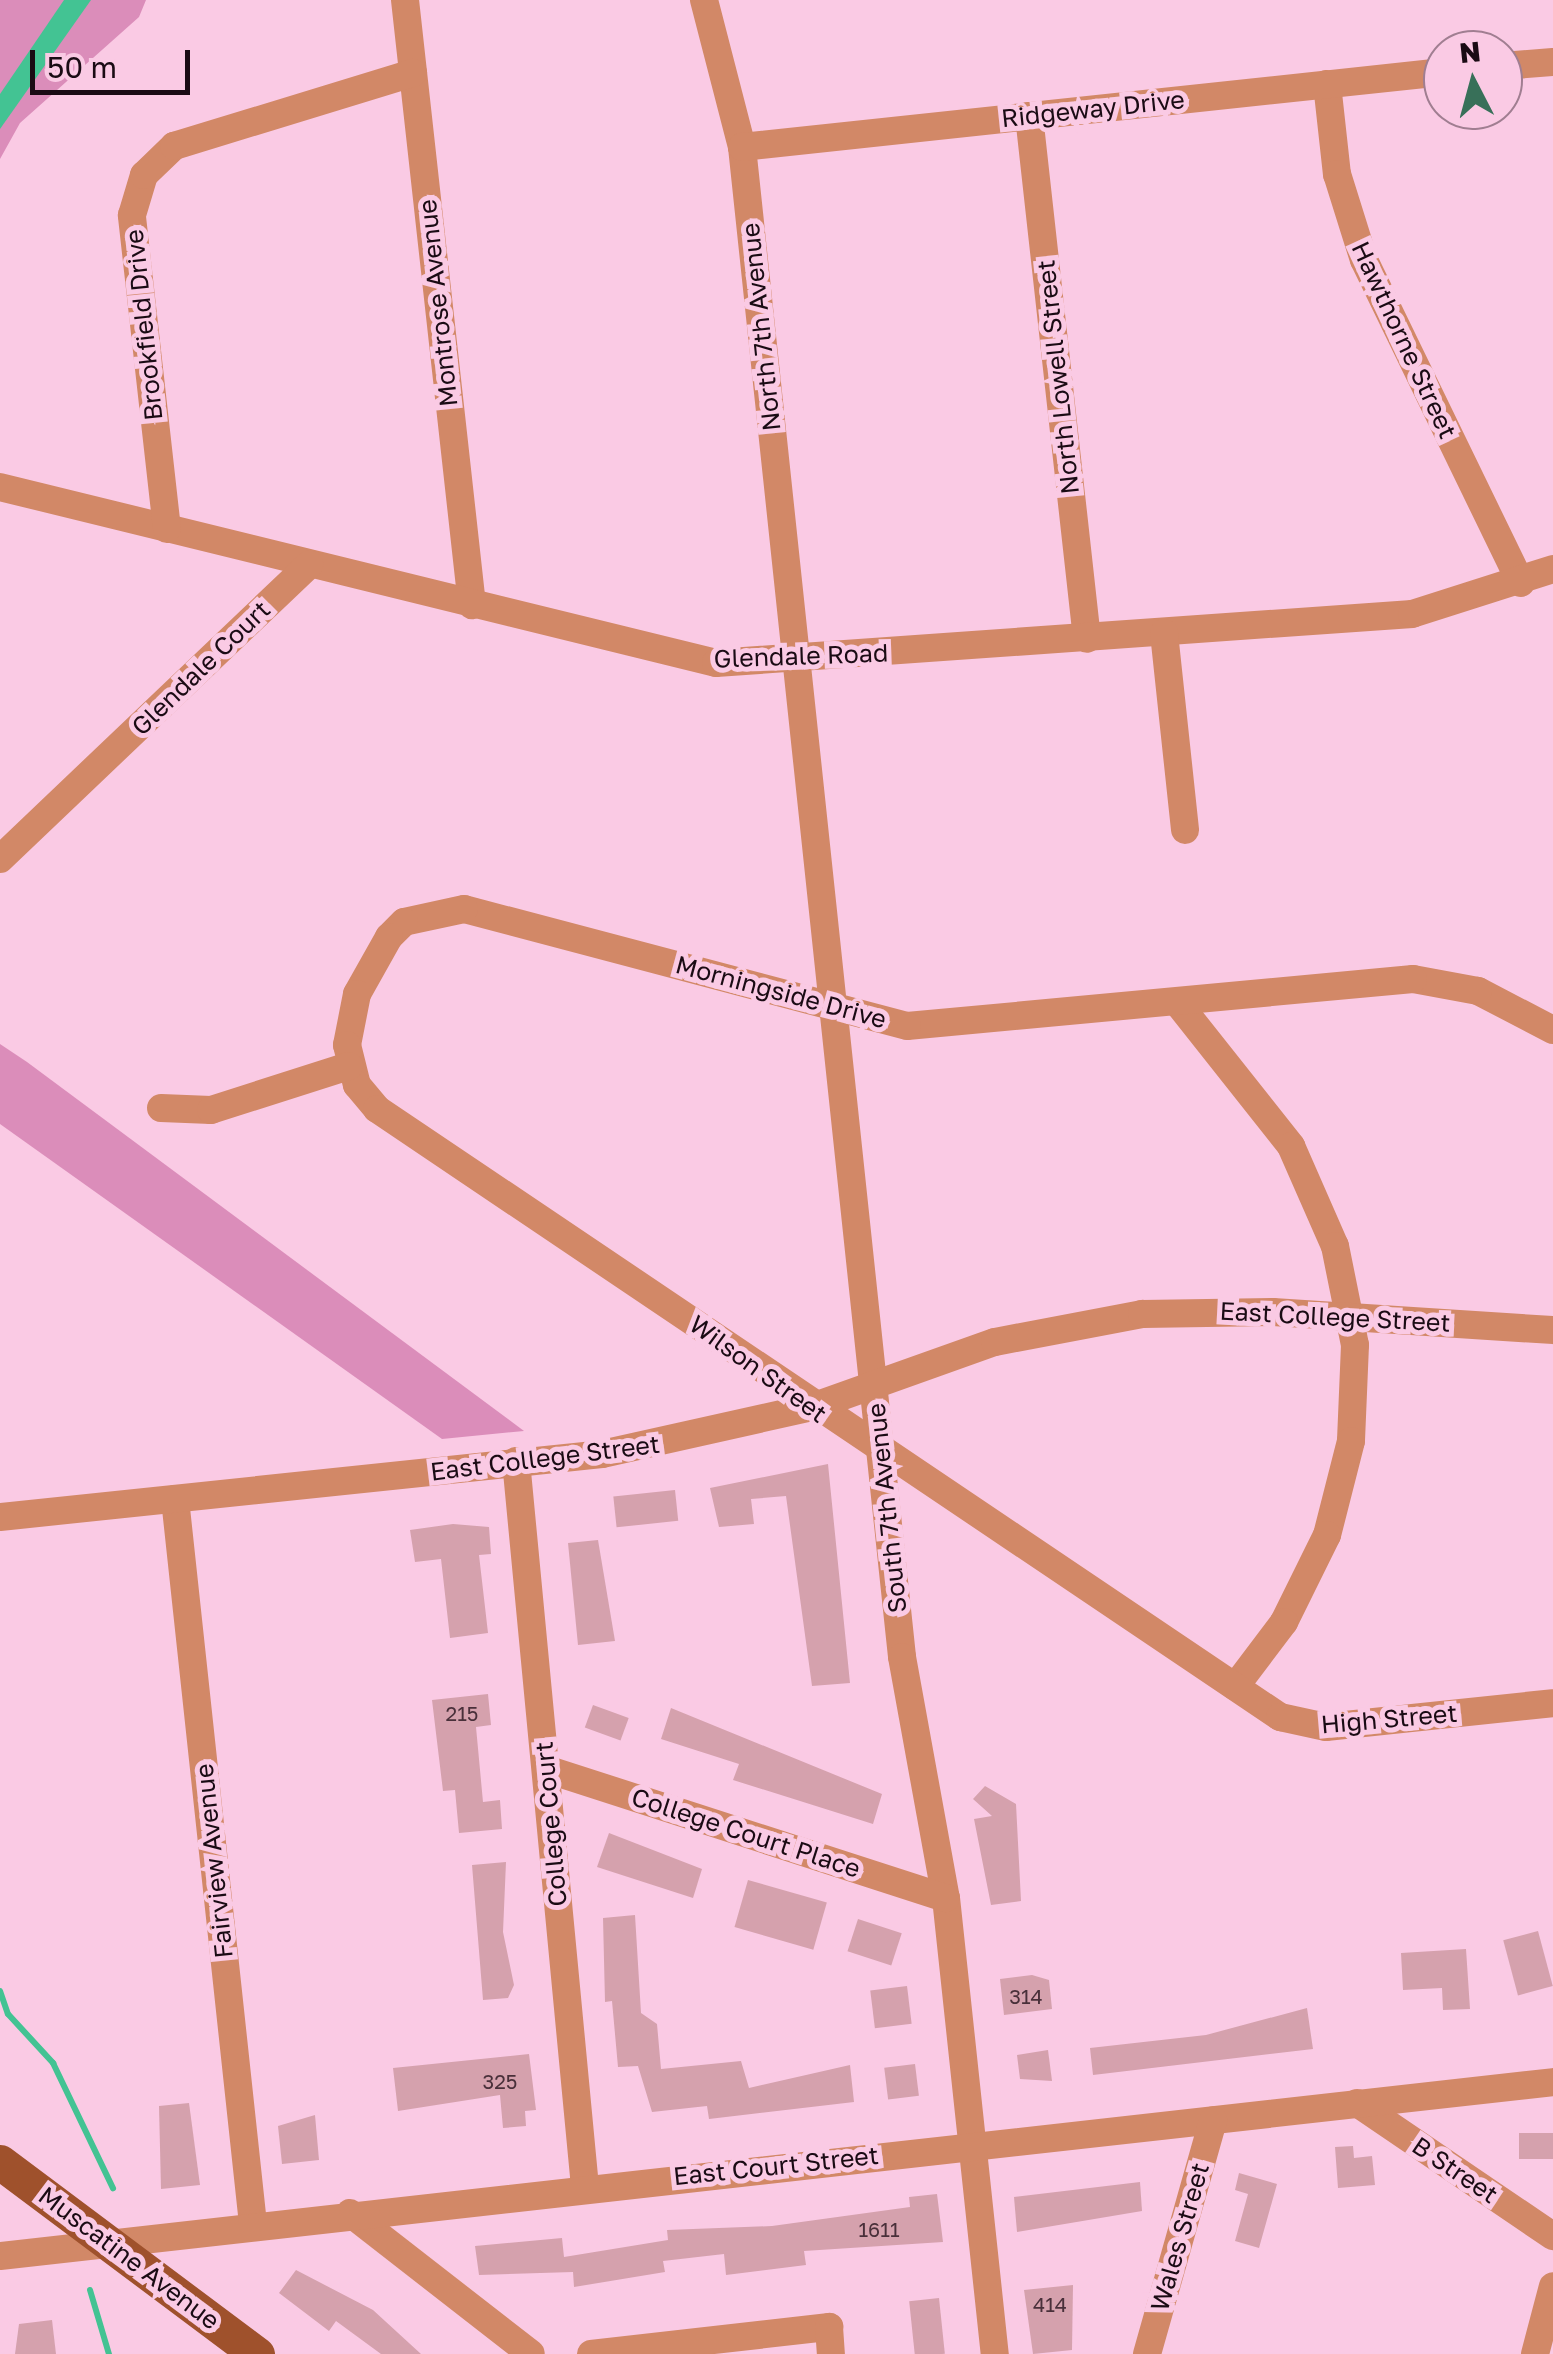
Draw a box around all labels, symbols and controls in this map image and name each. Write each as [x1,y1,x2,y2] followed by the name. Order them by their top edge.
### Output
[35,30,195,92] scale bar
[1423,30,1523,130] north arrow
[1458,34,1482,69] text: N
[47,49,117,85] text: 50 m
[1000,84,1186,134] street label: Ridgeway Drive
[412,198,464,408] street label: Montrose Avenue
[735,222,787,432] street label: North 7th Avenue
[119,228,169,422] street label: Brookfield Drive
[1345,237,1463,443] street label: Hawthorne Street
[1031,258,1085,496] street label: North Lowell Street
[126,594,276,742] street label: Glendale Court
[713,638,889,674] street label: Glendale Road
[672,949,890,1035] street label: Morningside Drive
[1219,1296,1451,1338] street label: East College Street
[683,1309,833,1429] street label: Wilson Street
[861,1402,913,1614] street label: South 7th Avenue
[429,1429,661,1487] street label: East College Street
[1320,1698,1458,1740] street label: High Street
[446,1701,478,1725] house number: 215
[529,1740,573,1908] street label: College Court
[189,1762,239,1960] street label: Fairview Avenue
[628,1782,864,1884] street label: College Court Place
[1009,1984,1043,2008] house number: 314
[483,2069,517,2093] house number: 325
[1406,2130,1504,2210] street label: B Street
[672,2140,880,2192] street label: East Court Street
[1145,2159,1215,2315] street label: Wales Street
[33,2180,225,2336] street label: Muscatine Avenue
[858,2217,900,2241] house number: 1611
[1033,2292,1067,2316] house number: 414

